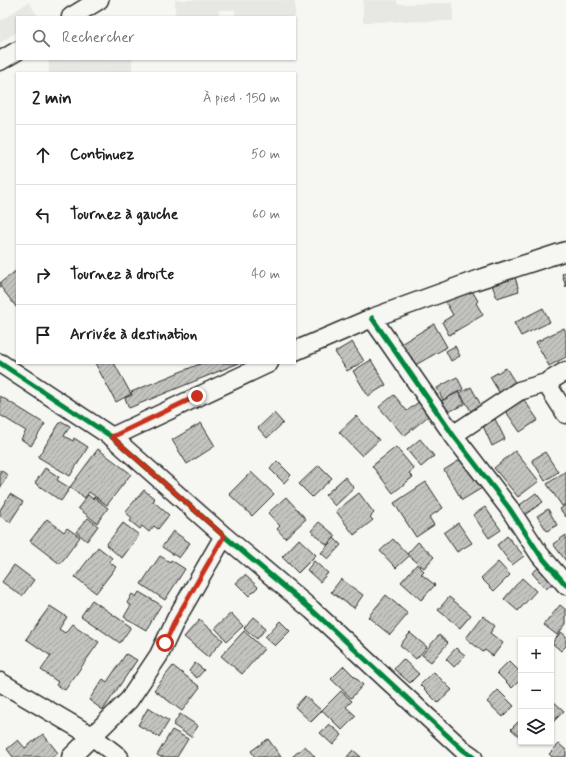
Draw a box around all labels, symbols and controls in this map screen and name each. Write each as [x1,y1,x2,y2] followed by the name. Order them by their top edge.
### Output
[16,16,296,60] search box
[30,27,52,49] icon: search
[62,28,135,48] text: Rechercher
[32,87,72,109] text: 2 min
[203,90,280,107] text: À pied · 150 m
[32,144,54,166] icon: ahead
[70,145,134,165] text: Continuez
[251,146,280,163] text: 50 m
[32,204,54,226] icon: left
[70,205,178,225] text: Tournez à gauche
[252,206,280,223] text: 60 m
[32,264,54,286] icon: right
[70,265,174,285] text: Tournez à droite
[251,266,280,283] text: 40 m
[32,324,54,346] icon: arrive
[70,325,197,345] text: Arrivée à destination
[188,387,206,405] route end
[156,634,174,652] route start
[518,637,554,745] map controls
[518,637,554,673] button: +
[518,673,554,709] button: −
[518,709,554,745] button: layers

